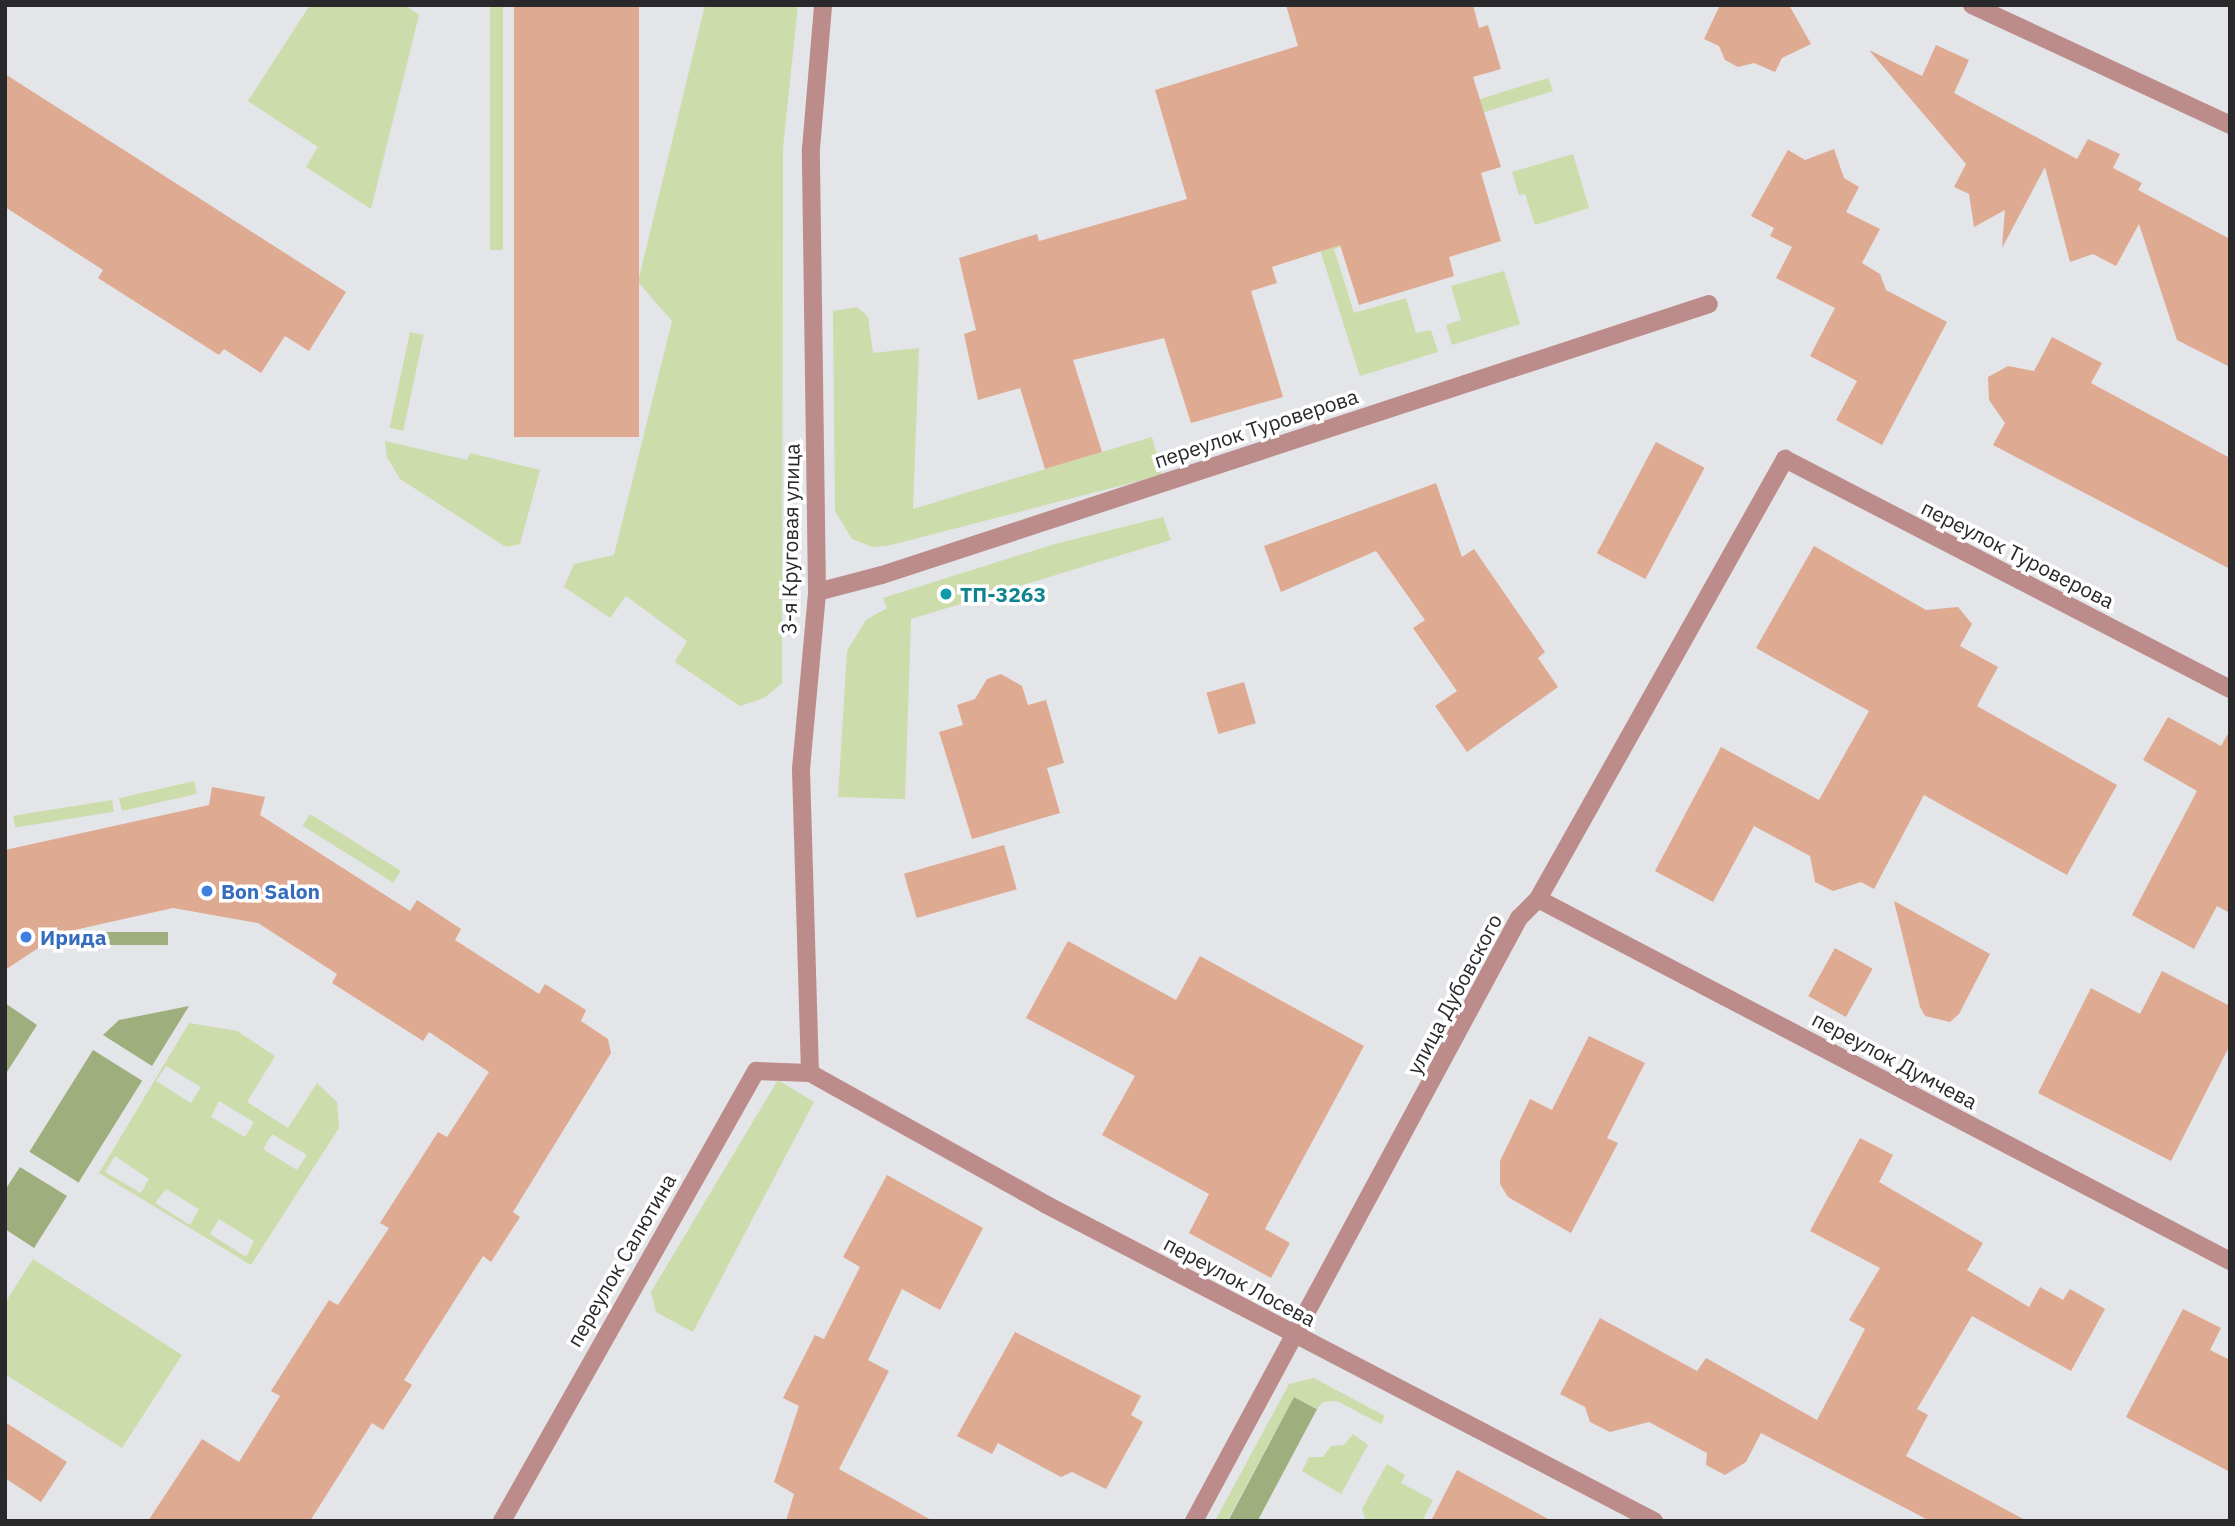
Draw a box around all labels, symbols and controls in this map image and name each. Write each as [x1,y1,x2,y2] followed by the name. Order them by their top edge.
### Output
[1151,383,1361,473] street label: переулок Туроверова
[776,443,804,635] street label: 3-я Круговая улица
[1917,494,2119,614] street label: переулок Туроверова
[960,581,1046,607] place label: ТП-3263
[938,586,954,602] marker: ТП-3263
[221,878,320,904] place label: Bon Salon
[199,883,215,899] marker: Bon Salon
[1401,909,1507,1079] street label: улица Дубовского
[40,924,107,950] place label: Ирида
[18,929,34,945] marker: Ирида
[1808,1006,1982,1114] street label: переулок Думчева
[561,1169,681,1351] street label: переулок Салютина
[1160,1230,1320,1332] street label: переулок Лосева

